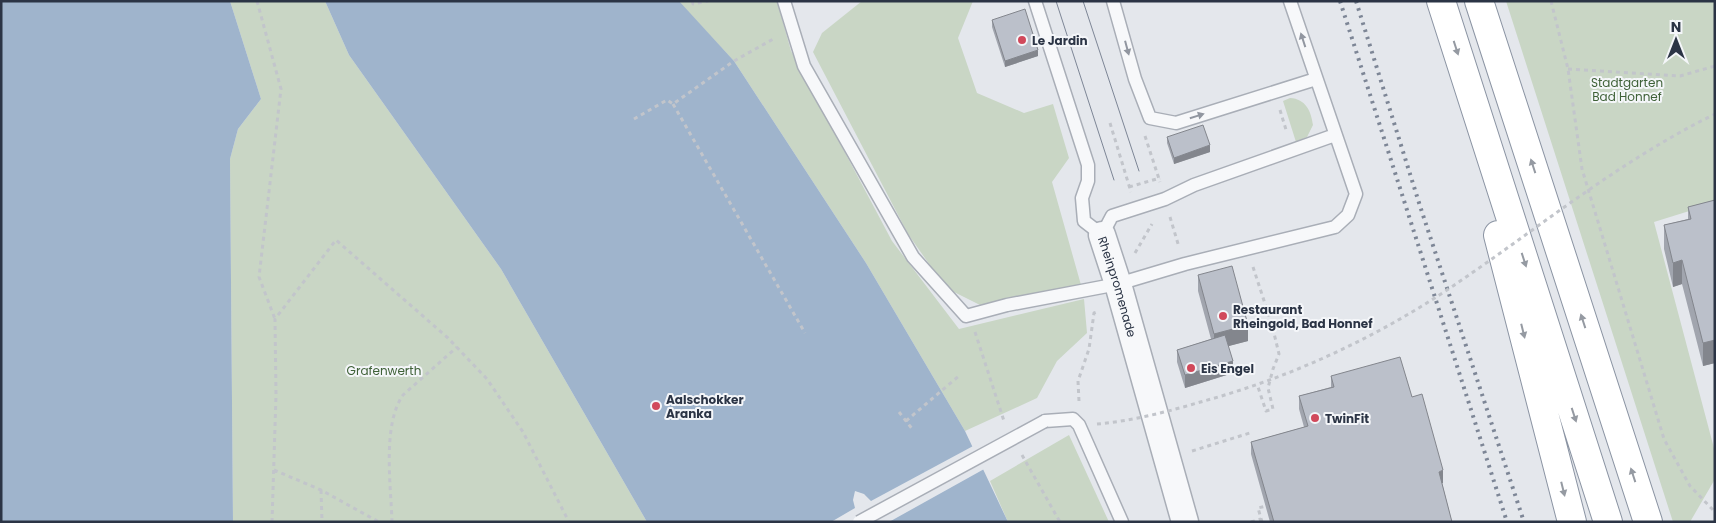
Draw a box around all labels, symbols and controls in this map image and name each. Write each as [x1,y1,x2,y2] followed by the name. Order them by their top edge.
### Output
[1651,15,1701,65] north arrow
[1671,17,1681,37] text: N
[1032,32,1088,49] place label: Le Jardin
[1299,33,1306,48] one-way arrow
[1016,34,1028,46] marker: Le Jardin
[1123,40,1131,55] one-way arrow
[1453,40,1460,55] one-way arrow
[1591,74,1663,105] park label: Stadtgarten Bad Honnef
[1190,111,1205,119] one-way arrow
[1528,159,1536,174] one-way arrow
[1094,234,1141,339] street label: Rheinpromenade
[1520,253,1528,268] one-way arrow
[1233,301,1373,332] place label: Restaurant Rheingold, Bad Honnef
[1217,310,1229,322] marker: Restaurant Rheingold, Bad Honnef
[1578,313,1586,328] one-way arrow
[1519,324,1527,339] one-way arrow
[1201,360,1254,377] place label: Eis Engel
[347,362,421,379] park label: Grafenwerth
[1185,362,1197,374] marker: Eis Engel
[666,391,744,422] place label: Aalschokker Aranka
[650,400,662,412] marker: Aalschokker Aranka
[1570,407,1578,422] one-way arrow
[1325,410,1369,427] place label: TwinFit
[1309,412,1321,424] marker: TwinFit
[1629,468,1636,483] one-way arrow
[1559,481,1567,496] one-way arrow

